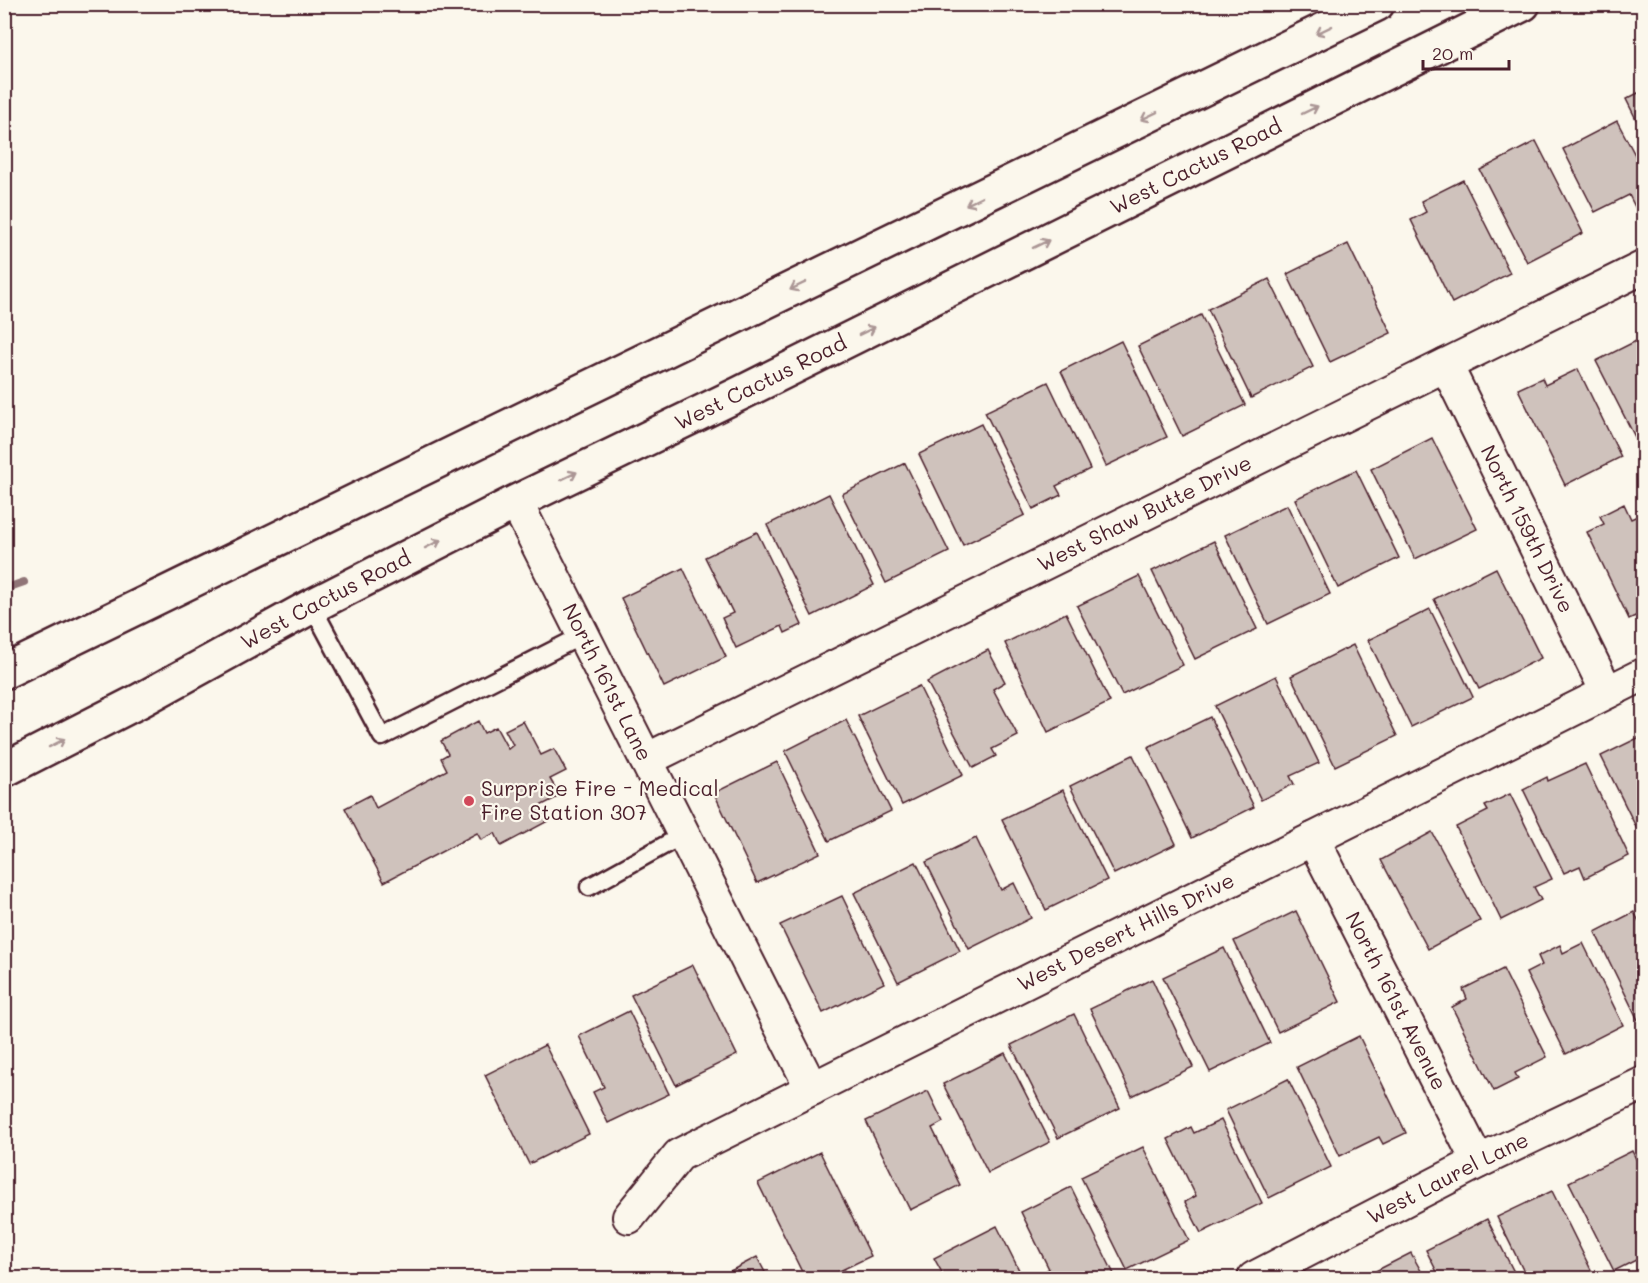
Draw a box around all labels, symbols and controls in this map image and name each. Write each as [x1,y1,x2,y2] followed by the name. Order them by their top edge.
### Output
[1316,25,1334,37] one-way arrow
[1423,33,1508,71] scale bar
[1432,41,1473,65] text: 20 m
[1301,104,1319,116] one-way arrow
[1140,110,1158,122] one-way arrow
[1105,111,1285,219] street label: West Cactus Road
[965,196,983,207] one-way arrow
[1032,237,1050,249] one-way arrow
[790,281,808,293] one-way arrow
[857,324,875,336] one-way arrow
[670,328,850,435] street label: West Cactus Road
[1475,440,1581,617] street label: North 159th Drive
[1032,448,1256,577] street label: West Shaw Butte Drive
[559,470,577,482] one-way arrow
[424,538,442,549] one-way arrow
[235,543,415,655] street label: West Cactus Road
[557,598,659,765] street label: North 161st Lane
[47,737,65,748] one-way arrow
[481,774,719,825] place label: Surprise Fire - Medical Fire Station 307
[462,794,476,808] marker: Surprise Fire - Medical Fire Station 307
[1012,865,1238,996] street label: West Desert Hills Drive
[1340,907,1454,1094] street label: North 161st Avenue
[1362,1125,1532,1229] street label: West Laurel Lane

